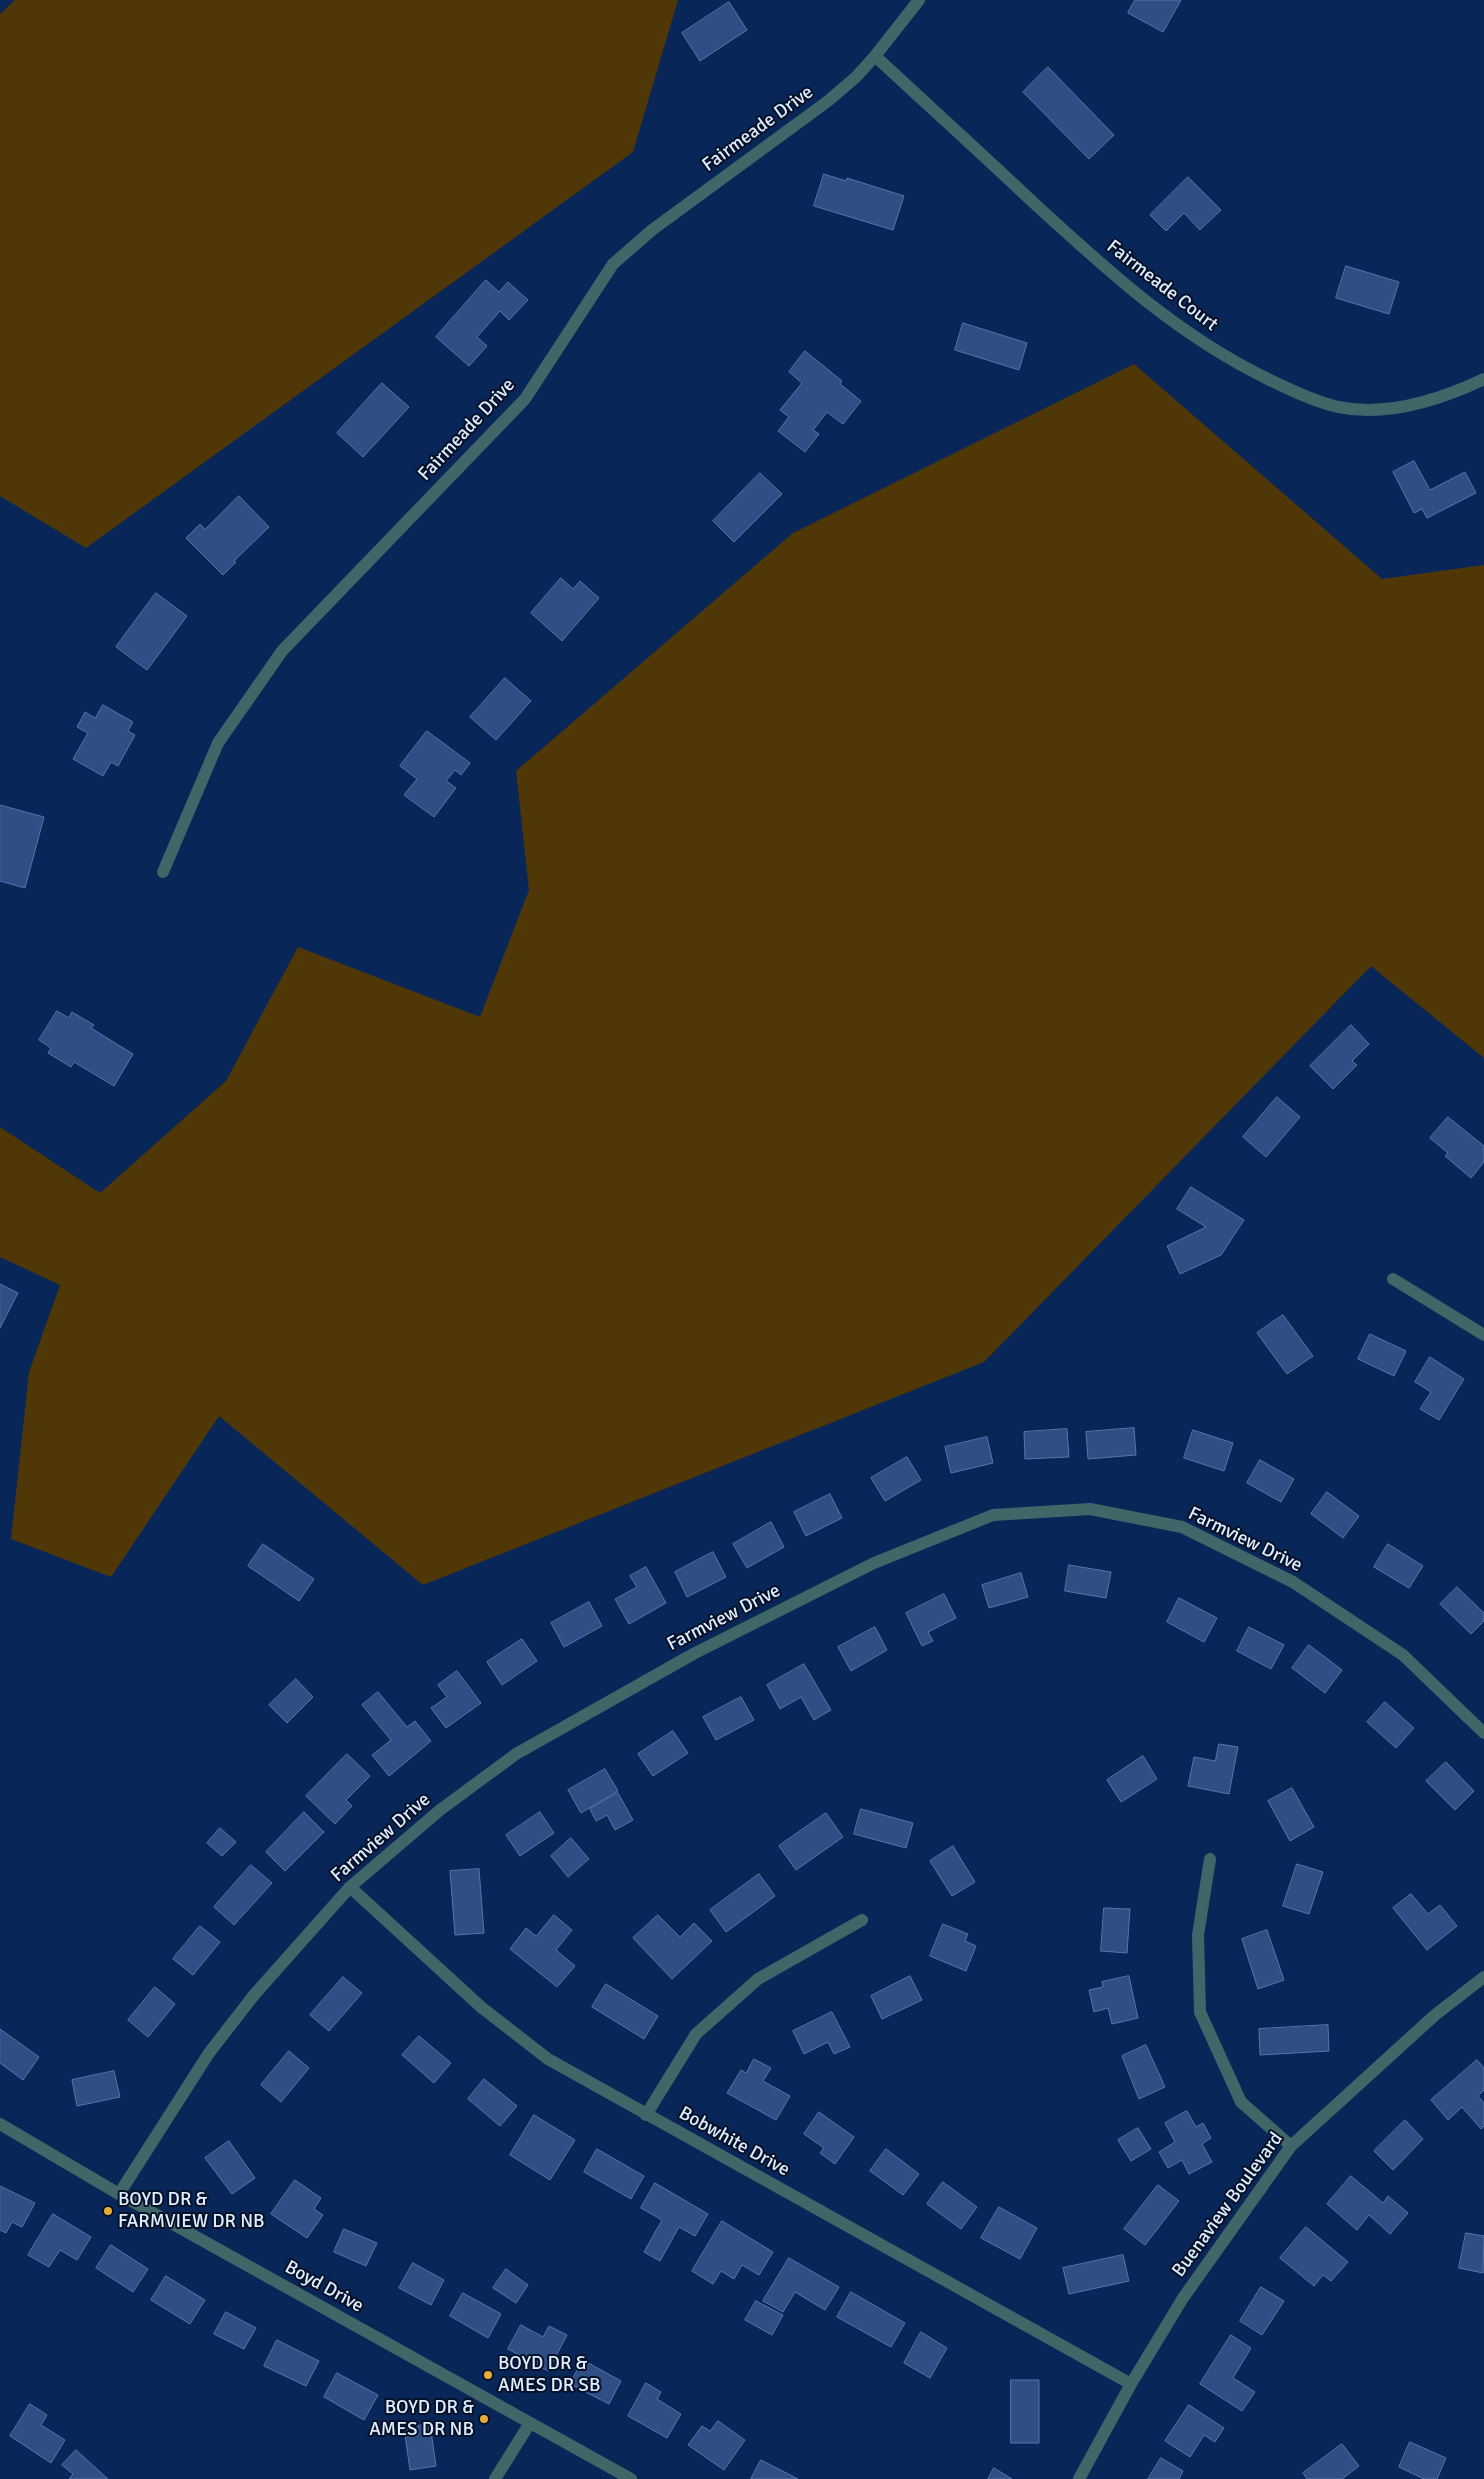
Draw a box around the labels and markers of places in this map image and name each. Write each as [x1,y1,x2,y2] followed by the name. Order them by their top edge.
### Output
[118,2189,265,2233] place label: BOYD DR & FARMVIEW DR NB
[102,2205,114,2217] marker: BOYD DR & FARMVIEW DR NB
[498,2353,600,2397] place label: BOYD DR & AMES DR SB
[482,2369,494,2381] marker: BOYD DR & AMES DR SB
[369,2397,474,2441] place label: BOYD DR & AMES DR NB
[478,2413,490,2425] marker: BOYD DR & AMES DR NB

